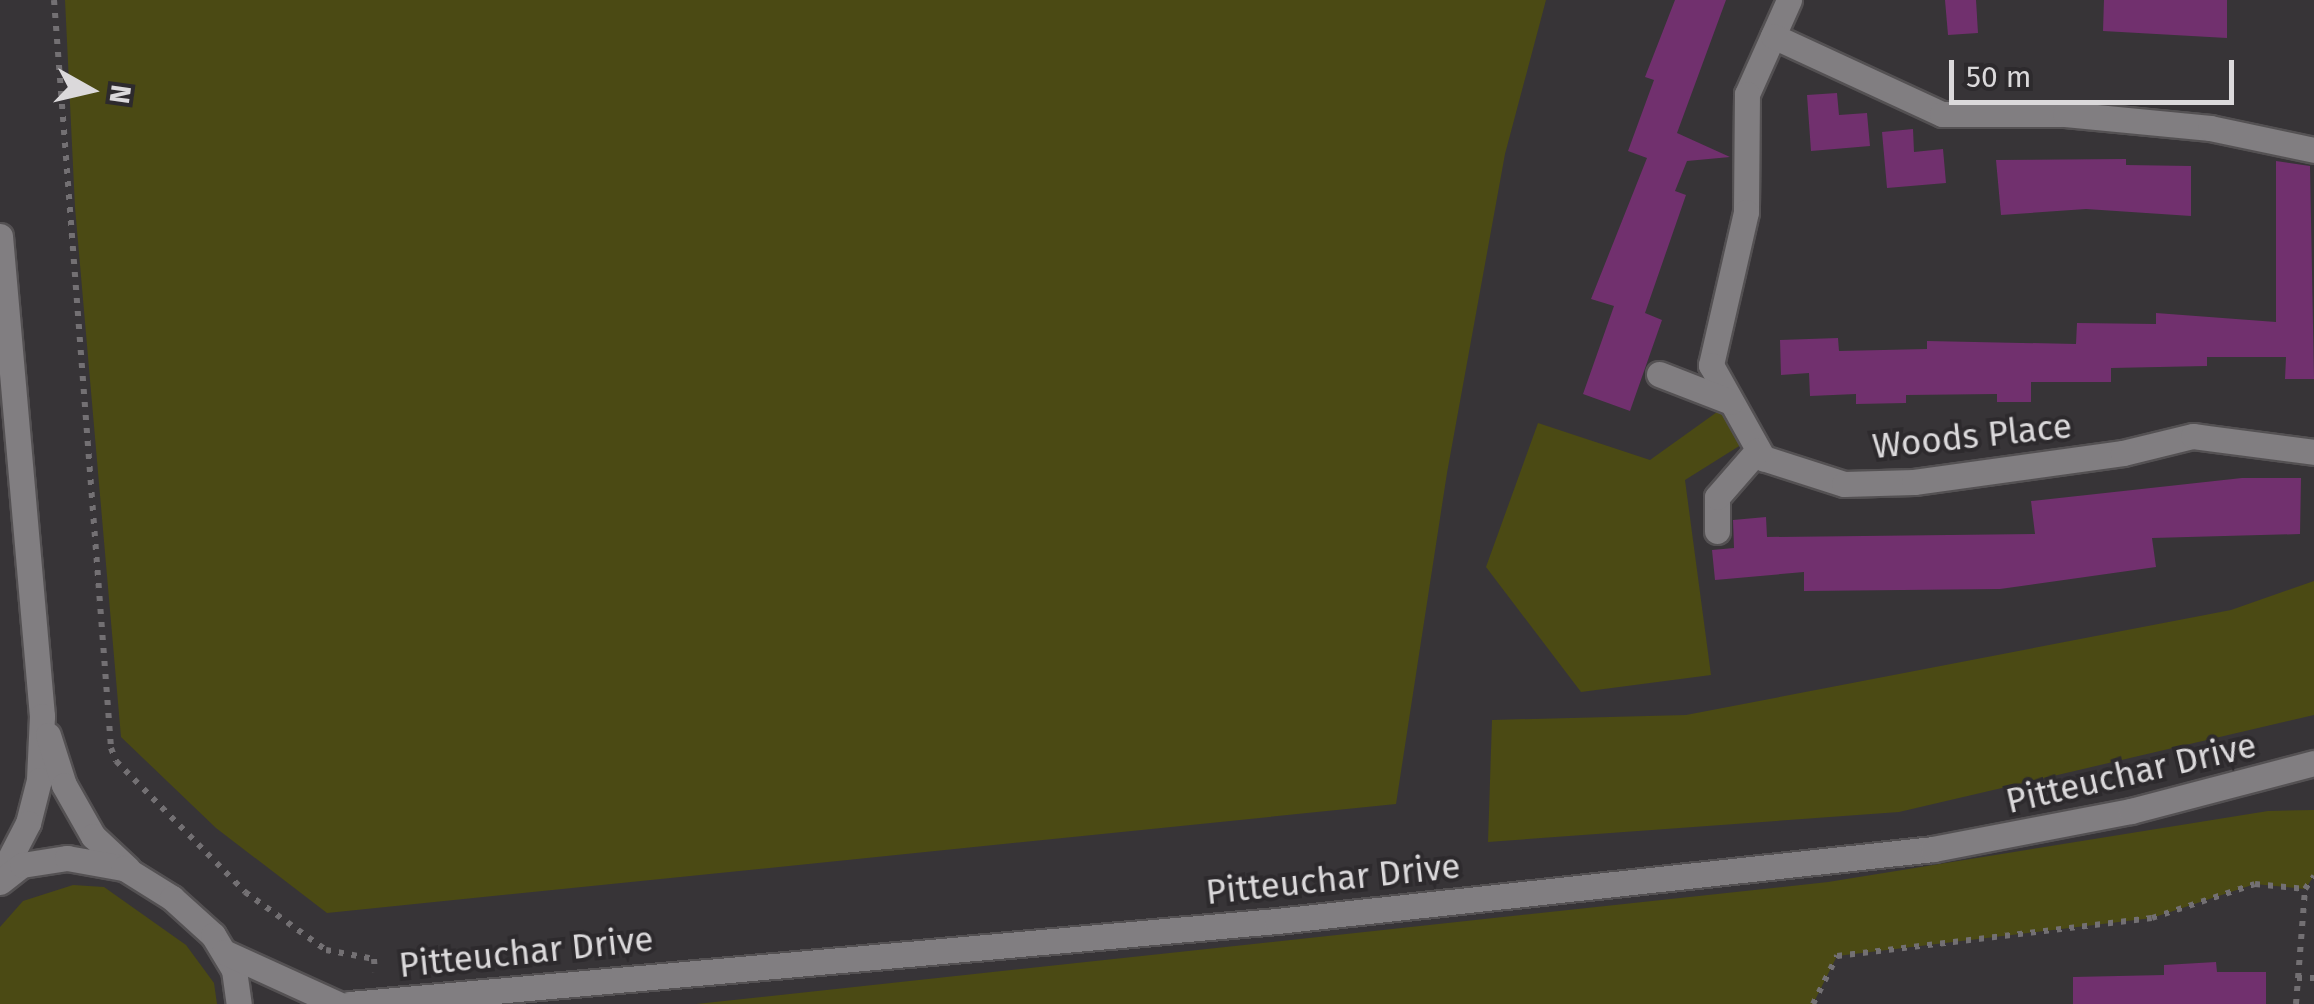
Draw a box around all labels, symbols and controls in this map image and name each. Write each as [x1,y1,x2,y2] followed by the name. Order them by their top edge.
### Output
[40,40,140,140] north arrow
[1954,40,2239,102] scale bar
[1966,59,2031,95] text: 50 m
[103,83,138,106] text: N
[1870,405,2074,467] street label: Woods Place
[2002,724,2260,822] street label: Pitteuchar Drive
[1204,845,1462,913] street label: Pitteuchar Drive
[397,918,655,986] street label: Pitteuchar Drive

